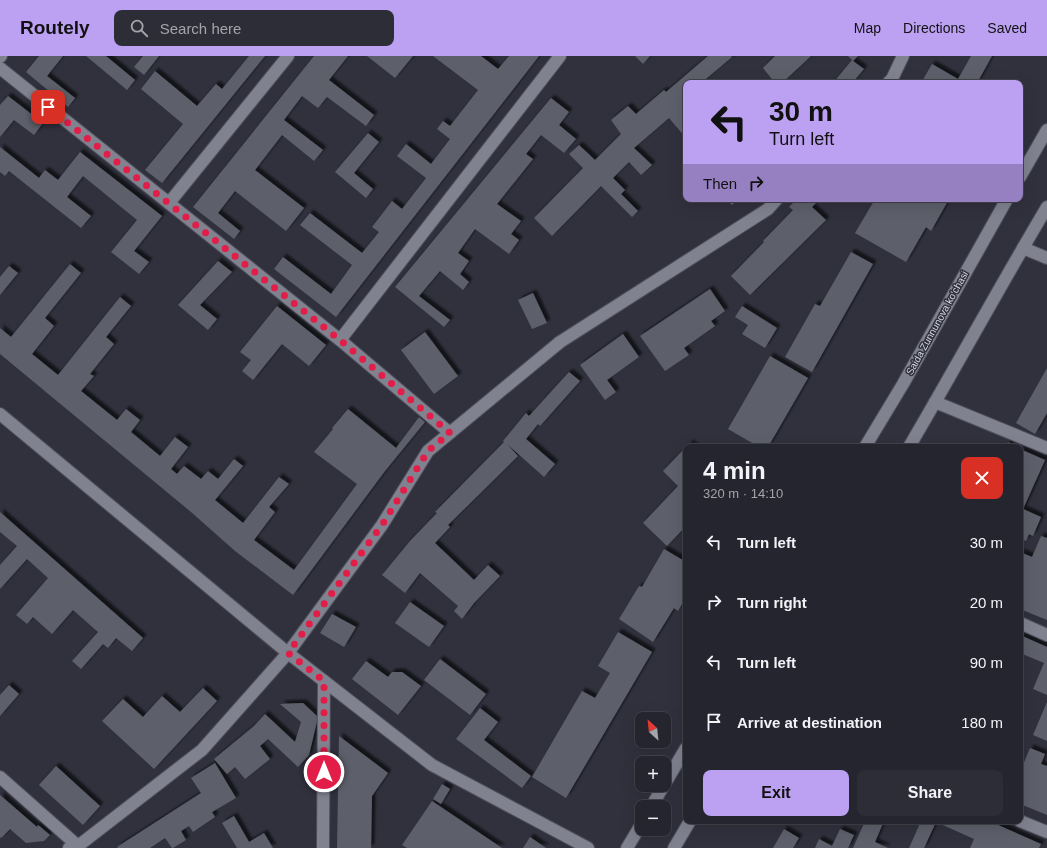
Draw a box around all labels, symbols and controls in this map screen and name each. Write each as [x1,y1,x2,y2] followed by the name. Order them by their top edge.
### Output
[114,10,394,46] search box
[20,17,90,38] text: Routely
[128,17,150,39] icon: search
[160,20,241,37] text: Search here
[854,20,881,36] text: Map
[903,20,965,36] text: Directions
[987,20,1027,36] text: Saved
[31,90,65,124] pin
[37,96,59,118] icon: arrive
[703,96,755,148] icon: left
[769,96,833,127] text: 30 m
[769,129,834,149] text: Turn left
[745,172,767,194] icon: right
[703,175,737,192] text: Then
[904,269,970,377] street label: Saida Zunnunova ko'chasi
[703,457,766,484] text: 4 min
[961,457,1003,499] button: close
[703,486,783,501] text: 320 m · 14:10
[703,531,725,553] icon: left
[737,534,796,551] text: Turn left
[970,534,1003,551] text: 30 m
[703,591,725,613] icon: right
[737,594,807,611] text: Turn right
[970,594,1003,611] text: 20 m
[703,651,725,673] icon: left
[737,654,796,671] text: Turn left
[970,654,1003,671] text: 90 m
[703,711,725,733] icon: arrive
[635,712,671,748] north arrow
[635,712,671,836] map controls
[737,714,882,731] text: Arrive at destination
[961,714,1003,731] text: 180 m
[303,751,345,793] position arrow
[635,756,671,792] button: +
[703,770,849,816] button: Exit
[857,770,1003,816] button: Share
[635,800,671,836] button: −

